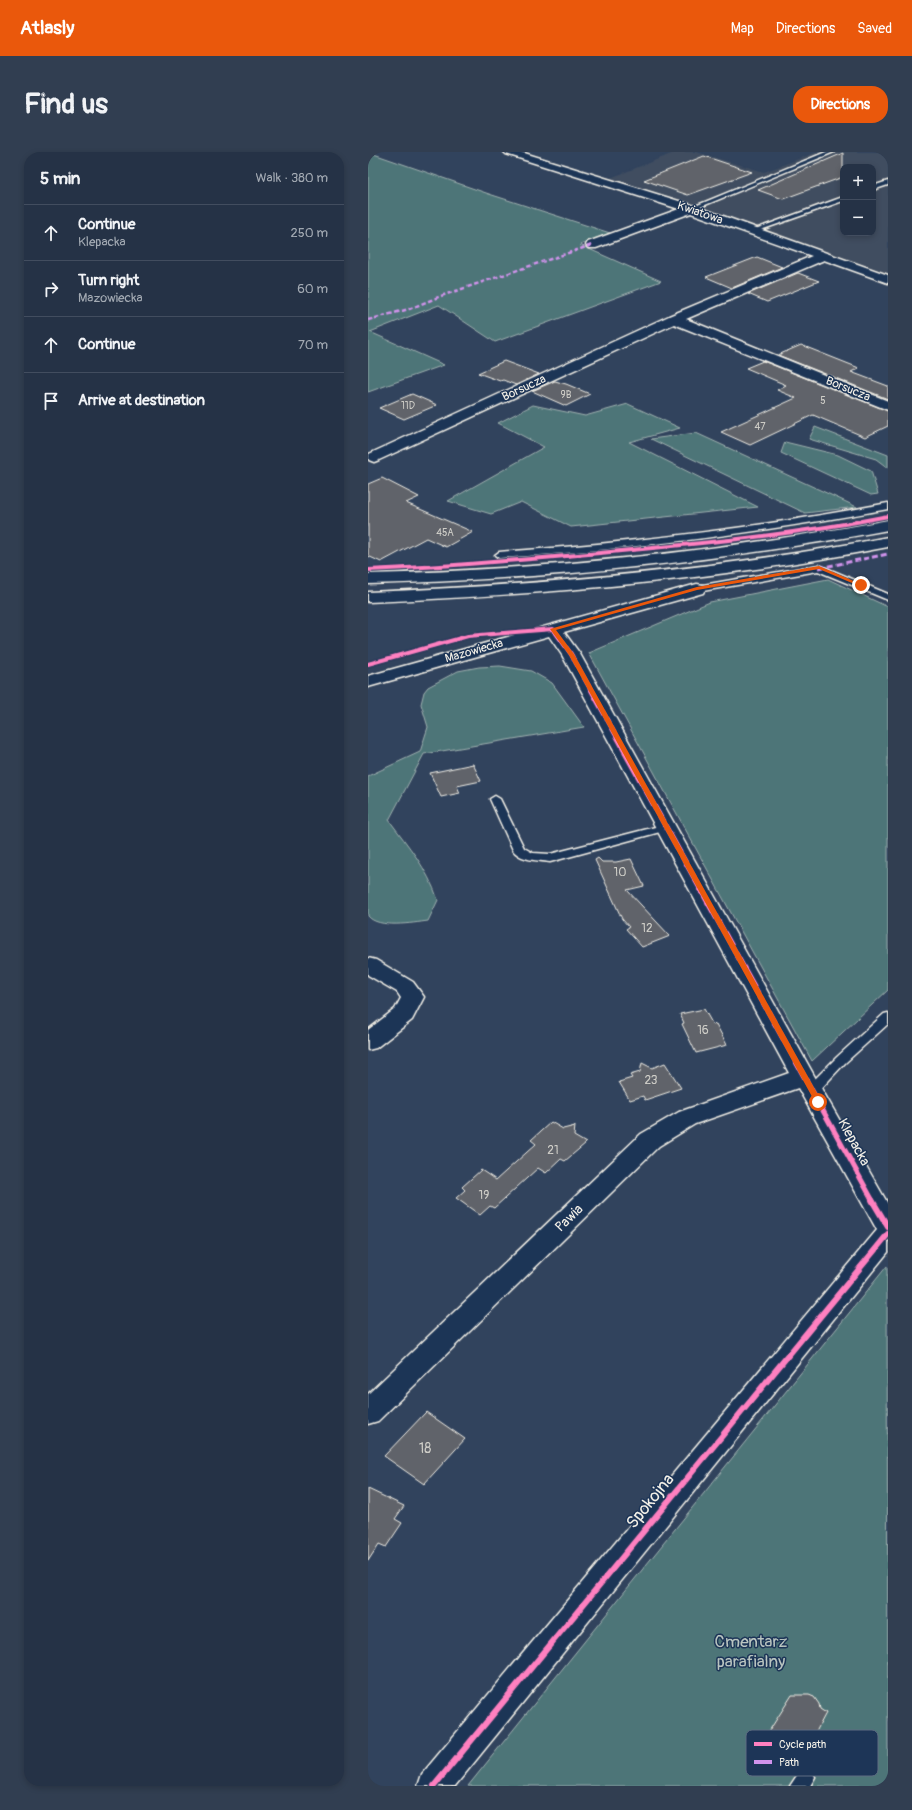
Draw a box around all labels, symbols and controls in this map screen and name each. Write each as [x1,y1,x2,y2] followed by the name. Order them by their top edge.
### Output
[20,16,74,40] text: Atlasly
[731,20,754,37] text: Map
[776,20,835,37] text: Directions
[857,20,892,37] text: Saved
[793,86,888,123] button: Directions
[24,87,108,122] text: Find us
[840,164,876,236] map controls
[840,164,876,200] button: +
[40,168,80,189] text: 5 min
[255,170,328,186] text: Walk · 380 m
[675,198,725,228] street label: Kwiatowa
[840,200,876,236] button: −
[78,215,136,234] text: Continue
[40,222,62,244] icon: ahead
[290,225,328,241] text: 250 m
[78,234,126,250] text: Klepacka
[78,271,139,290] text: Turn right
[40,278,62,300] icon: right
[297,281,328,297] text: 60 m
[78,290,143,306] text: Mazowiecka
[40,334,62,356] icon: ahead
[78,335,136,354] text: Continue
[298,337,328,353] text: 70 m
[500,371,549,405] street label: Borsucza
[824,373,873,405] street label: Borsucza
[561,389,572,401] house number: 9B
[40,390,62,412] icon: arrive
[78,391,205,410] text: Arrive at destination
[820,395,826,407] house number: 5
[401,400,415,412] house number: 11D
[754,421,766,433] house number: 47
[436,527,454,539] house number: 45A
[852,576,870,594] route end
[443,635,505,666] street label: Mazowiecka
[614,865,626,880] house number: 10
[641,921,653,936] house number: 12
[697,1023,709,1038] house number: 16
[644,1073,658,1088] house number: 23
[809,1093,827,1111] route start
[834,1115,874,1169] street label: Klepacka
[547,1143,559,1158] house number: 21
[479,1188,489,1203] house number: 19
[552,1201,586,1235] street label: Pawia
[419,1440,431,1457] house number: 18
[621,1469,679,1533] street label: Spokojna
[715,1631,788,1672] park label: Cmentarz parafialny
[746,1730,878,1776] legend
[779,1738,826,1751] text: Cycle path
[779,1756,799,1769] text: Path

